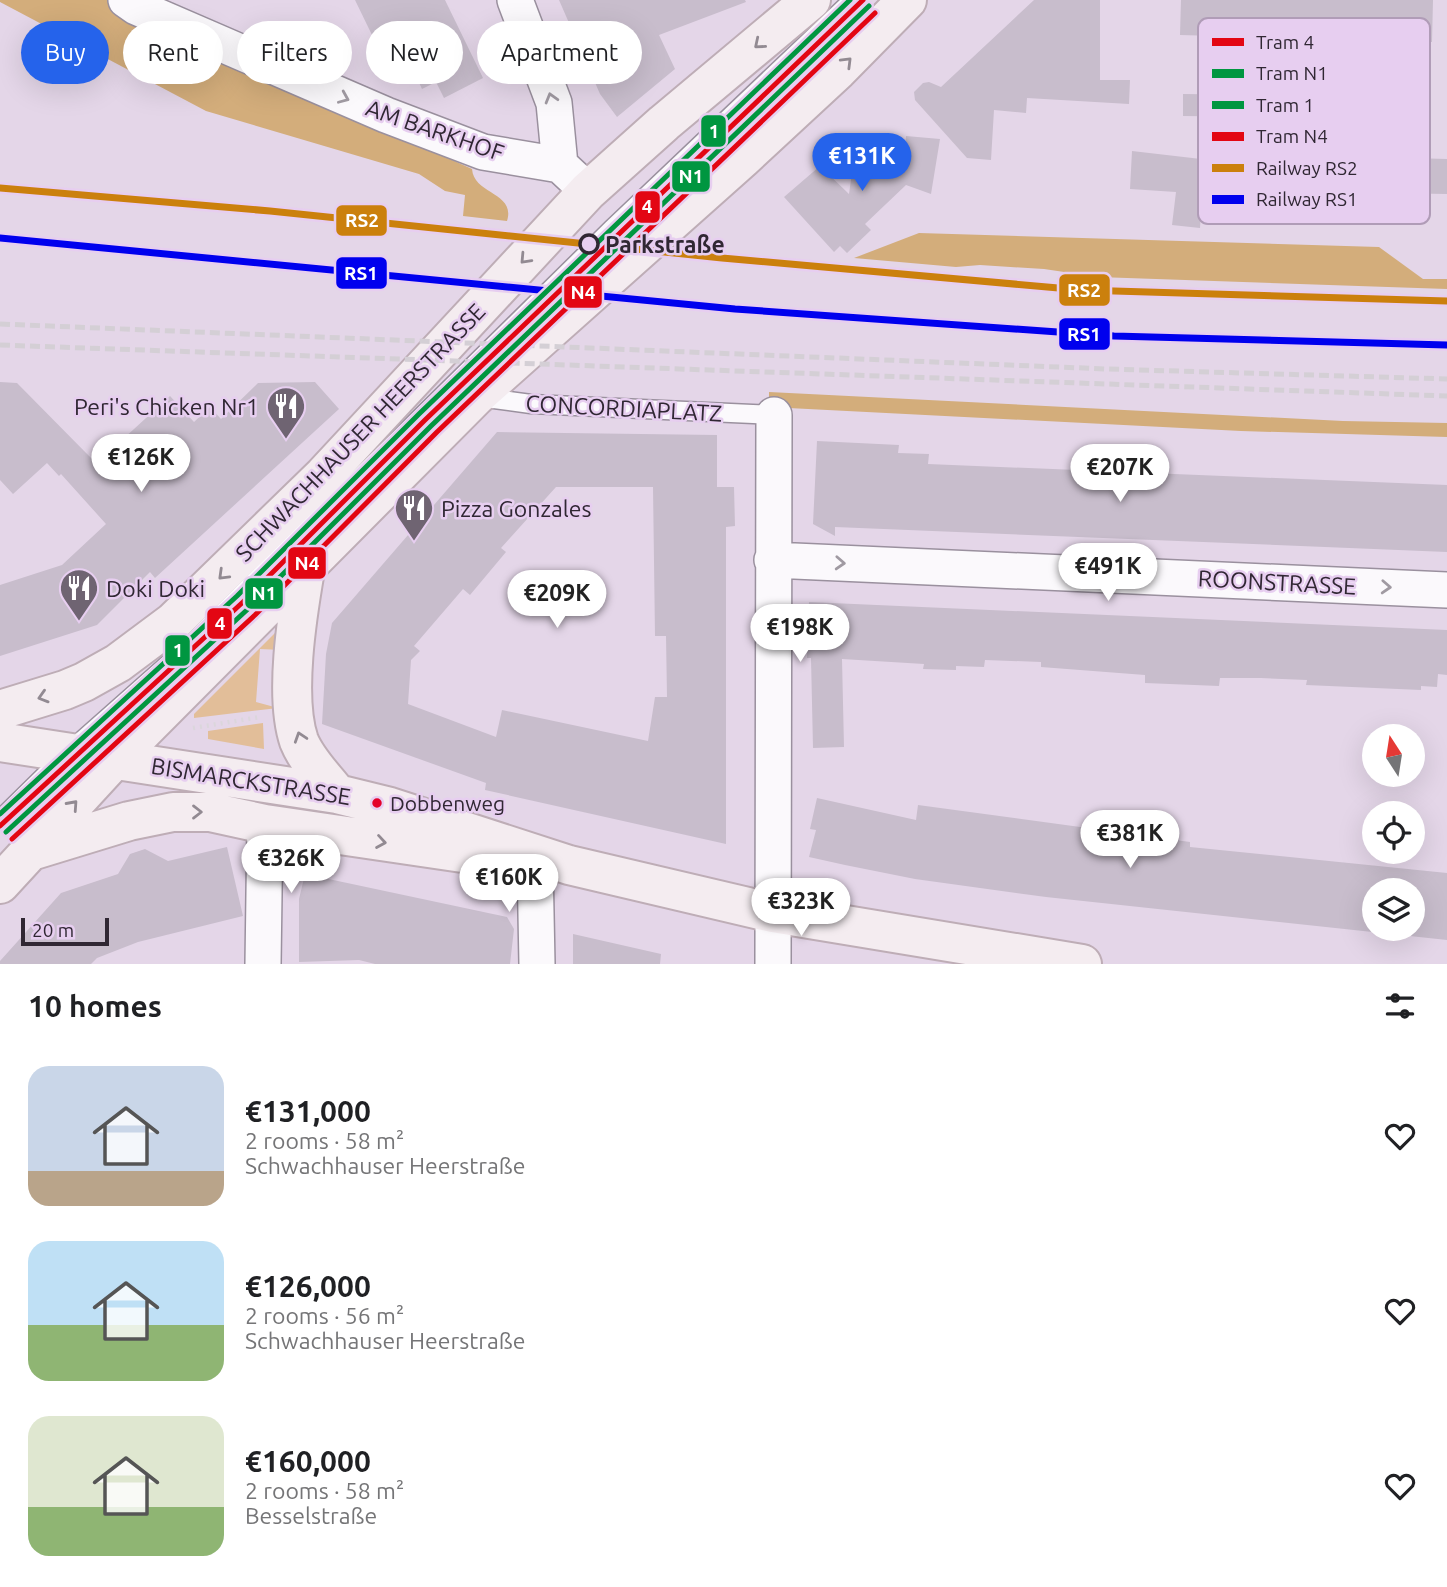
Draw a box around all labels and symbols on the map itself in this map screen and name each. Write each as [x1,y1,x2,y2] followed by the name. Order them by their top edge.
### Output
[1198,18,1430,224] legend
[1256,31,1314,53] text: Tram 4
[754,36,767,48] one-way arrow
[838,57,851,70] one-way arrow
[1256,62,1328,84] text: Tram N1
[338,89,350,103] one-way arrow
[545,92,560,104] one-way arrow
[1256,94,1314,116] text: Tram 1
[363,95,507,165] street label: AM BARKHOF
[700,114,727,148] line badge: 1
[709,120,719,142] text: 1
[1256,125,1328,147] text: Tram N4
[813,134,911,193] pin: €131K
[1256,157,1358,179] text: Railway RS2
[671,160,711,193] line badge: N1
[679,165,703,187] text: N1
[1256,188,1358,210] text: Railway RS1
[634,190,661,224] line badge: 4
[642,195,653,217] text: 4
[335,204,388,237] line badge: RS2
[345,209,379,231] text: RS2
[605,232,725,257] place label: Parkstraße
[579,234,599,254] marker: Parkstraße
[521,251,533,264] one-way arrow
[335,256,388,290] line badge: RS1
[344,262,378,284] text: RS1
[1058,273,1111,307] line badge: RS2
[563,275,603,309] line badge: N4
[1067,279,1101,301] text: RS2
[571,281,596,303] text: N4
[230,298,490,566] street label: SCHWACHHAUSER HEERSTRASSE
[1058,317,1111,351] line badge: RS1
[1067,323,1101,345] text: RS1
[265,385,307,440] restaurant icon: Peri's Chicken Nr1
[525,390,723,426] street label: CONCORDIAPLATZ
[74,394,259,419] place label: Peri's Chicken Nr1
[92,434,190,494] pin: €126K
[1071,444,1169,504] pin: €207K
[393,487,435,542] restaurant icon: Pizza Gonzales
[441,496,591,521] place label: Pizza Gonzales
[1059,544,1157,603] pin: €491K
[287,546,327,580] line badge: N4
[295,552,320,574] text: N4
[835,555,846,570] one-way arrow
[1197,565,1357,599] street label: ROONSTRASSE
[218,566,231,579] one-way arrow
[58,567,100,622] restaurant icon: Doki Doki
[508,570,606,630] pin: €209K
[106,576,205,601] place label: Doki Doki
[244,577,284,610] line badge: N1
[1381,579,1392,594] one-way arrow
[252,582,276,604] text: N1
[751,604,849,664] pin: €198K
[206,607,233,640] line badge: 4
[215,612,226,634] text: 4
[164,634,191,667] line badge: 1
[173,639,183,661] text: 1
[37,689,49,703] one-way arrow
[1362,724,1424,788] north arrow
[293,732,308,744] one-way arrow
[149,753,353,809] street label: BISMARCKSTRASSE
[390,791,505,815] place label: Dobbenweg
[370,796,384,810] marker: Dobbenweg
[64,800,77,813] one-way arrow
[192,804,202,820] one-way arrow
[1081,810,1179,870] pin: €381K
[375,834,386,849] one-way arrow
[242,836,340,895] pin: €326K
[460,855,558,914] pin: €160K
[752,878,850,938] pin: €323K
[21,915,108,947] scale bar

